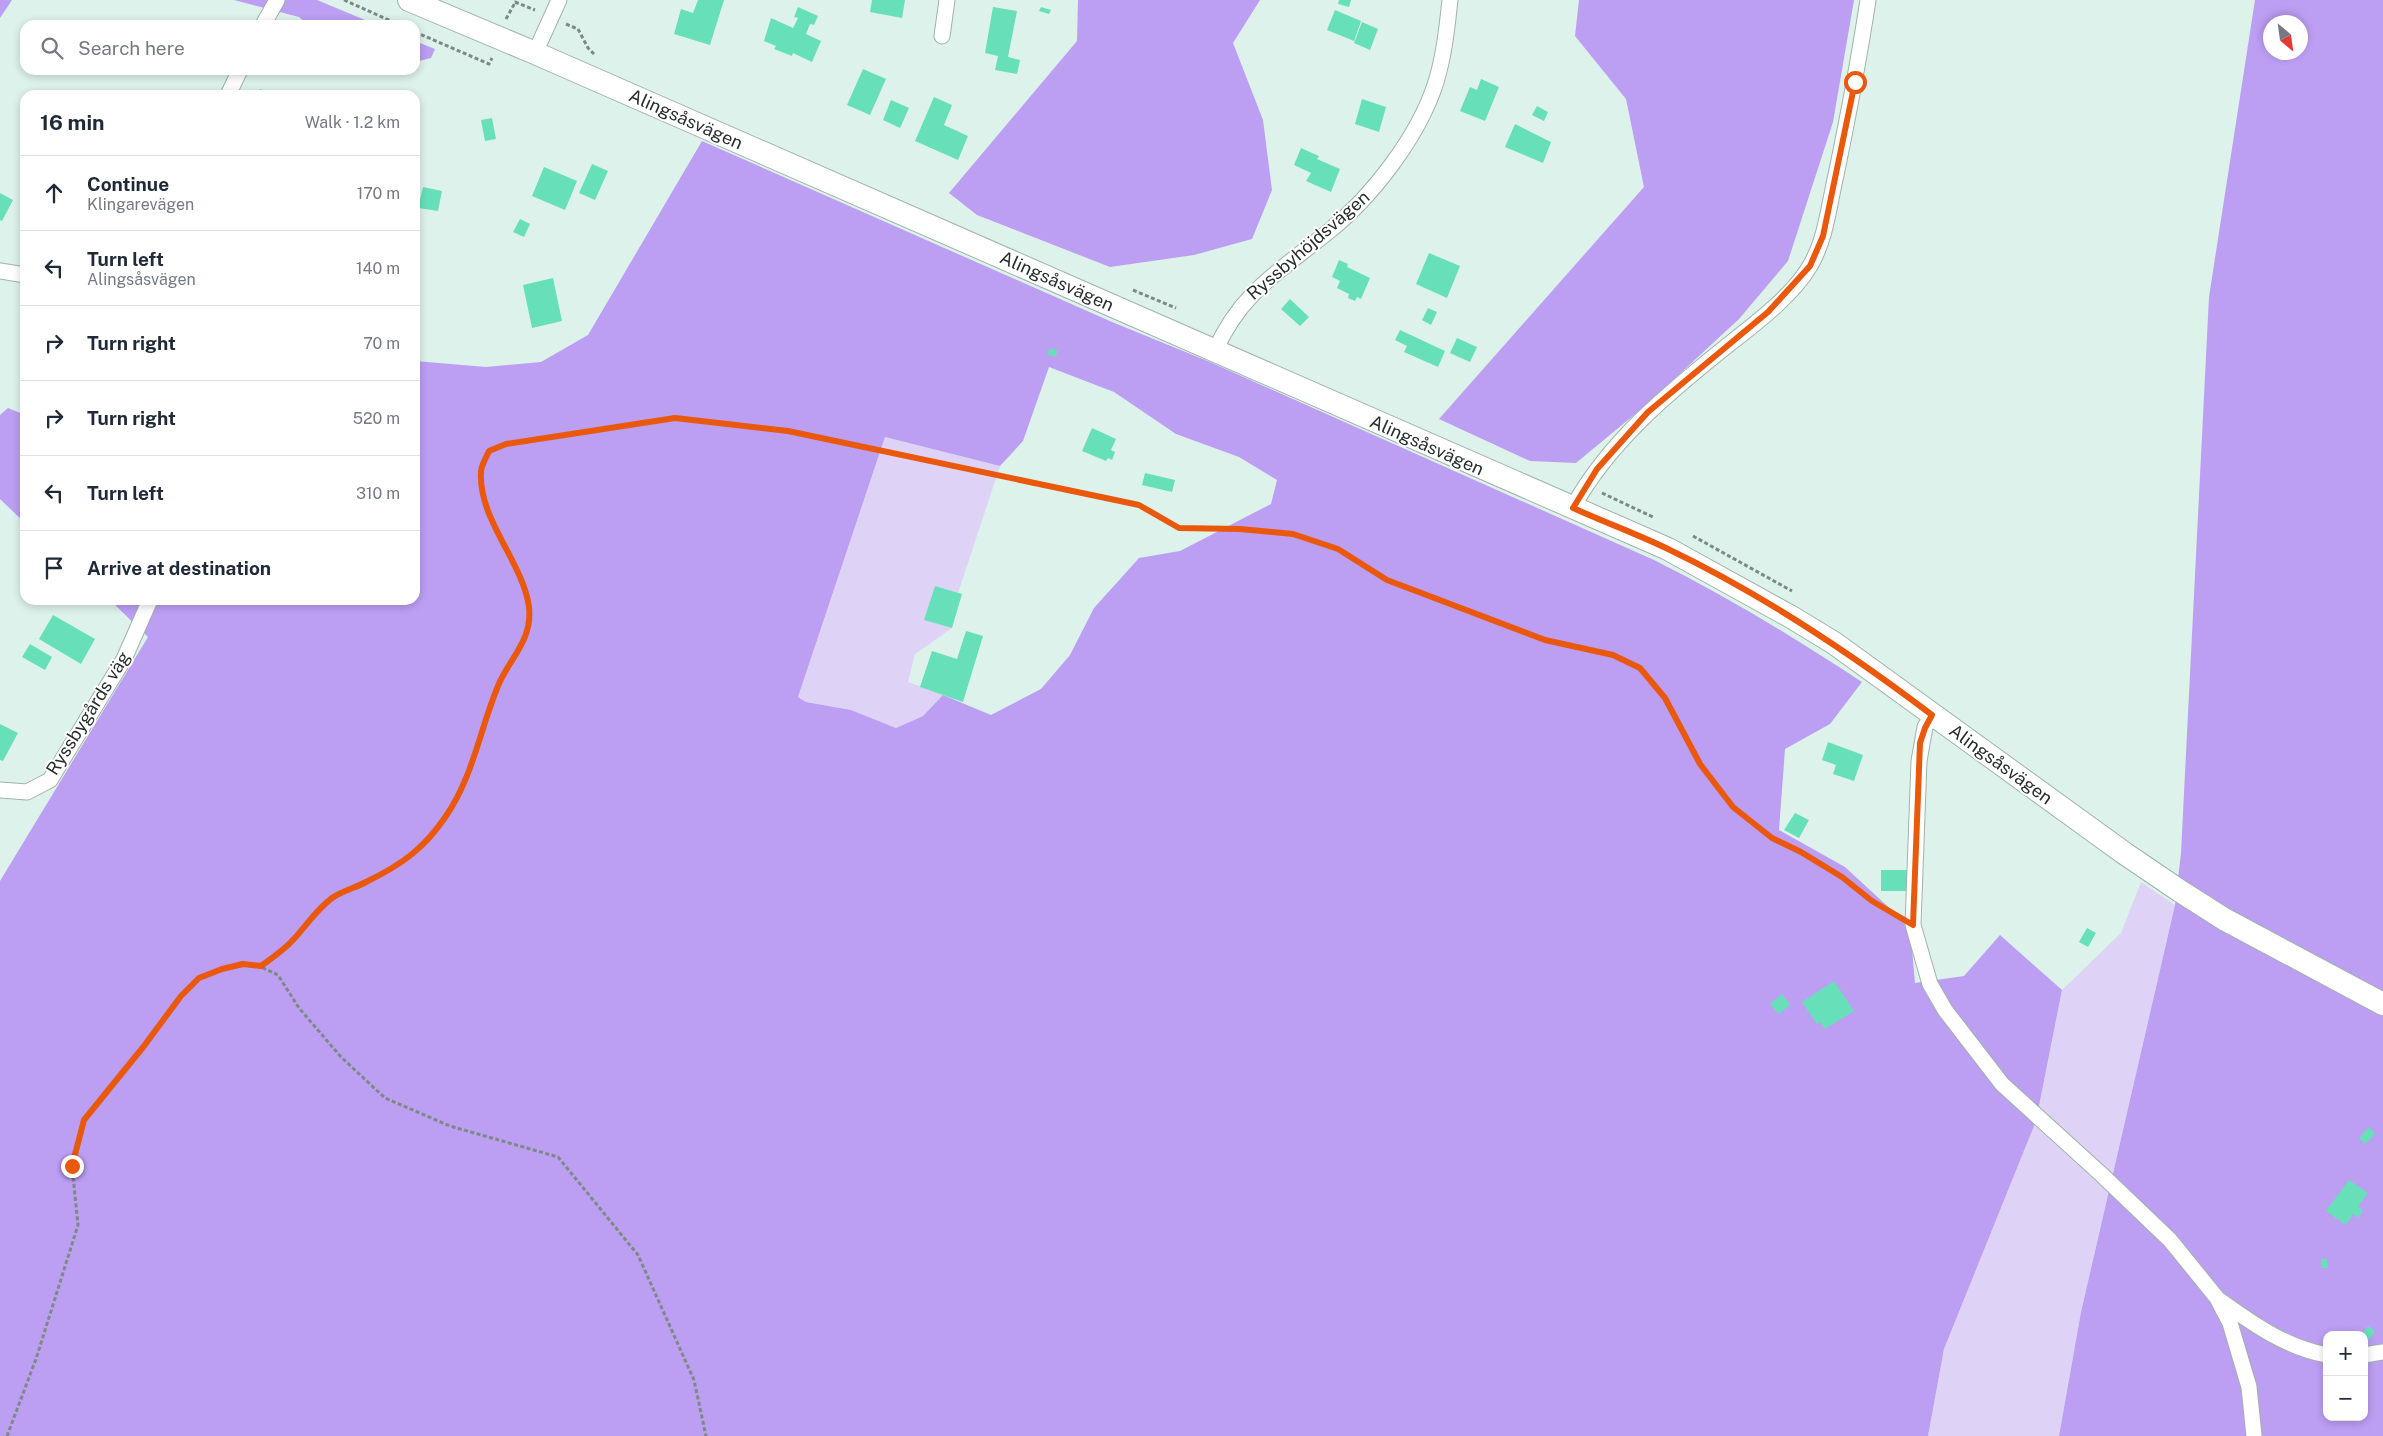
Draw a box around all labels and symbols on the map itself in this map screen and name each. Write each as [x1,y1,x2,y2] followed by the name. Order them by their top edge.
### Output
[2263,15,2308,60] north arrow
[1844,71,1867,94] route start
[626,85,746,153] street label: Alingsåsvägen
[1242,186,1374,304] street label: Ryssbyhöjdsvägen
[997,247,1117,315] street label: Alingsåsvägen
[1367,411,1487,479] street label: Alingsåsvägen
[42,647,134,779] street label: Ryssbygårds väg
[1945,720,2057,808] street label: Alingsåsvägen
[61,1155,84,1178] route end

